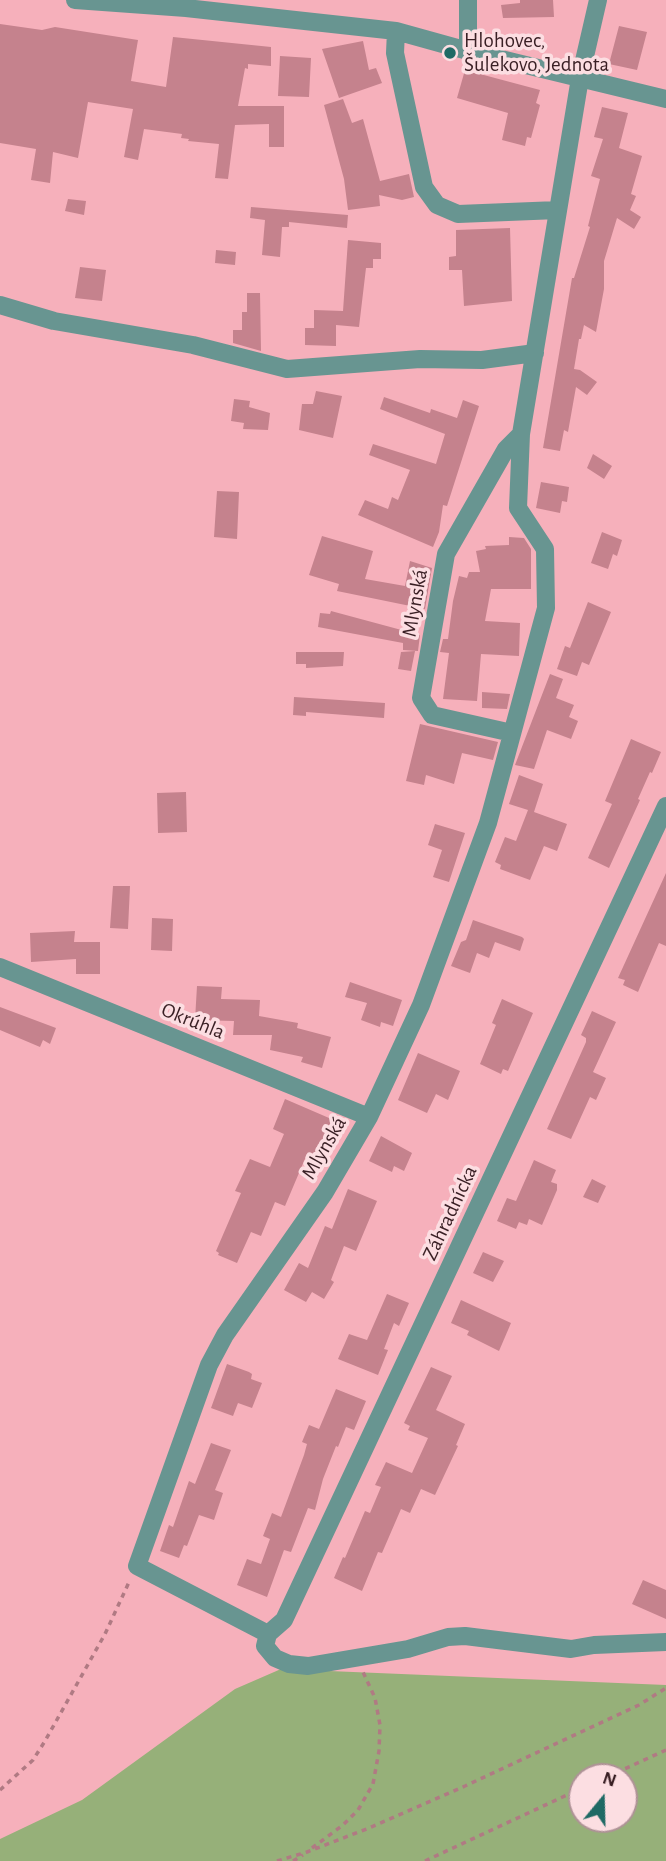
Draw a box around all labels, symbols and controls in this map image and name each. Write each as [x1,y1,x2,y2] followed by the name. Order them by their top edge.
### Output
[464,28,609,78] place label: Hlohovec, Šulekovo, Jednota
[442,45,458,61] marker: Hlohovec, Šulekovo, Jednota
[397,567,433,639] street label: Mlynská
[158,997,228,1045] street label: Okrúhla
[296,1112,352,1184] street label: Mlynská
[417,1162,483,1264] street label: Záhradnícka
[568,1763,638,1833] north arrow
[600,1768,619,1791] text: N

